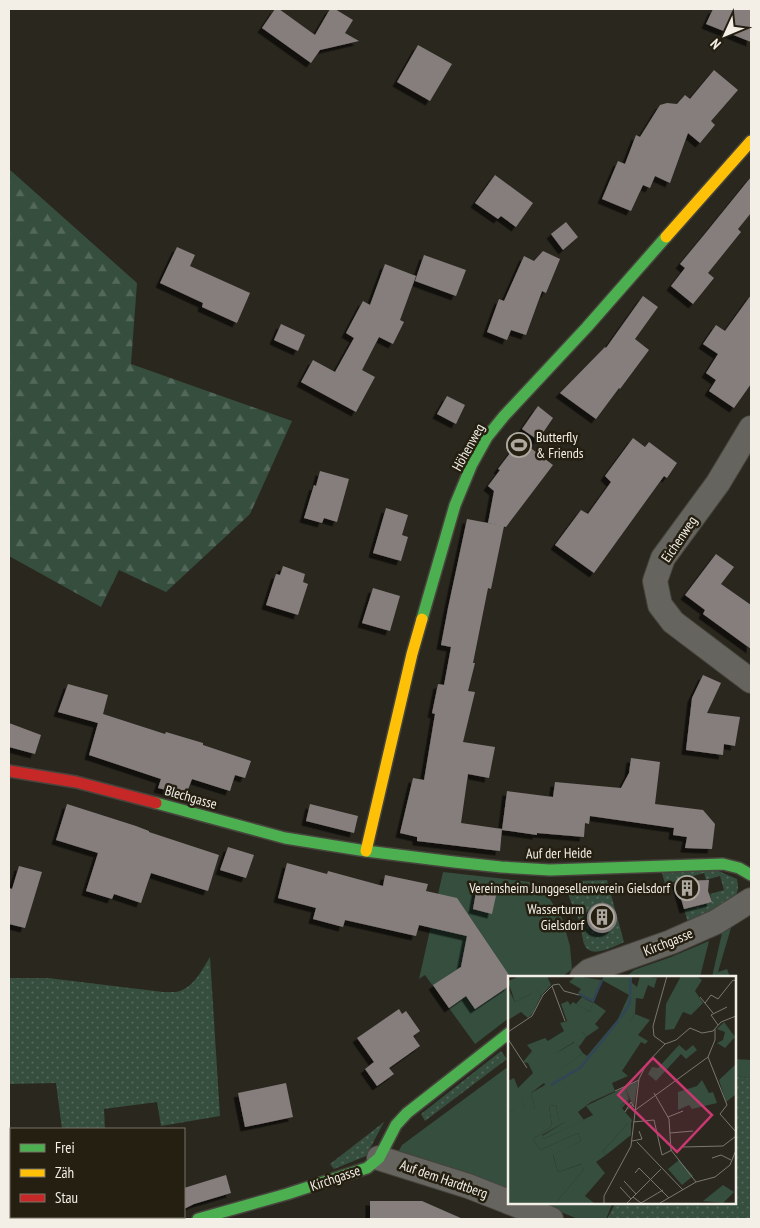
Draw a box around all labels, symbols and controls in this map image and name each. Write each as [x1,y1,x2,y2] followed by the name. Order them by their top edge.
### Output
[700,10,750,60] north arrow
[707,35,725,53] text: N
[448,420,488,474] street label: Höhenweg
[536,428,584,462] place label: Butterfly & Friends
[506,432,532,458] sports icon: Butterfly & Friends
[657,512,701,566] street label: Eichenweg
[163,781,219,813] street label: Blechgasse
[526,843,592,863] street label: Auf der Heide
[674,875,700,901] building icon: Vereinsheim Junggesellenverein Gielsdorf
[468,879,670,897] place label: Vereinsheim Junggesellenverein Gielsdorf
[527,900,584,934] place label: Wasserturm Gielsdorf
[589,904,615,930] building icon: Wasserturm Gielsdorf
[641,924,696,960] street label: Kirchgasse
[508,976,735,1203] inset map
[10,1128,185,1218] legend
[55,1138,75,1157] text: Frei
[398,1156,490,1202] street label: Auf dem Hardtberg
[308,1161,363,1195] street label: Kirchgasse
[55,1163,74,1182] text: Zäh
[55,1188,78,1207] text: Stau

